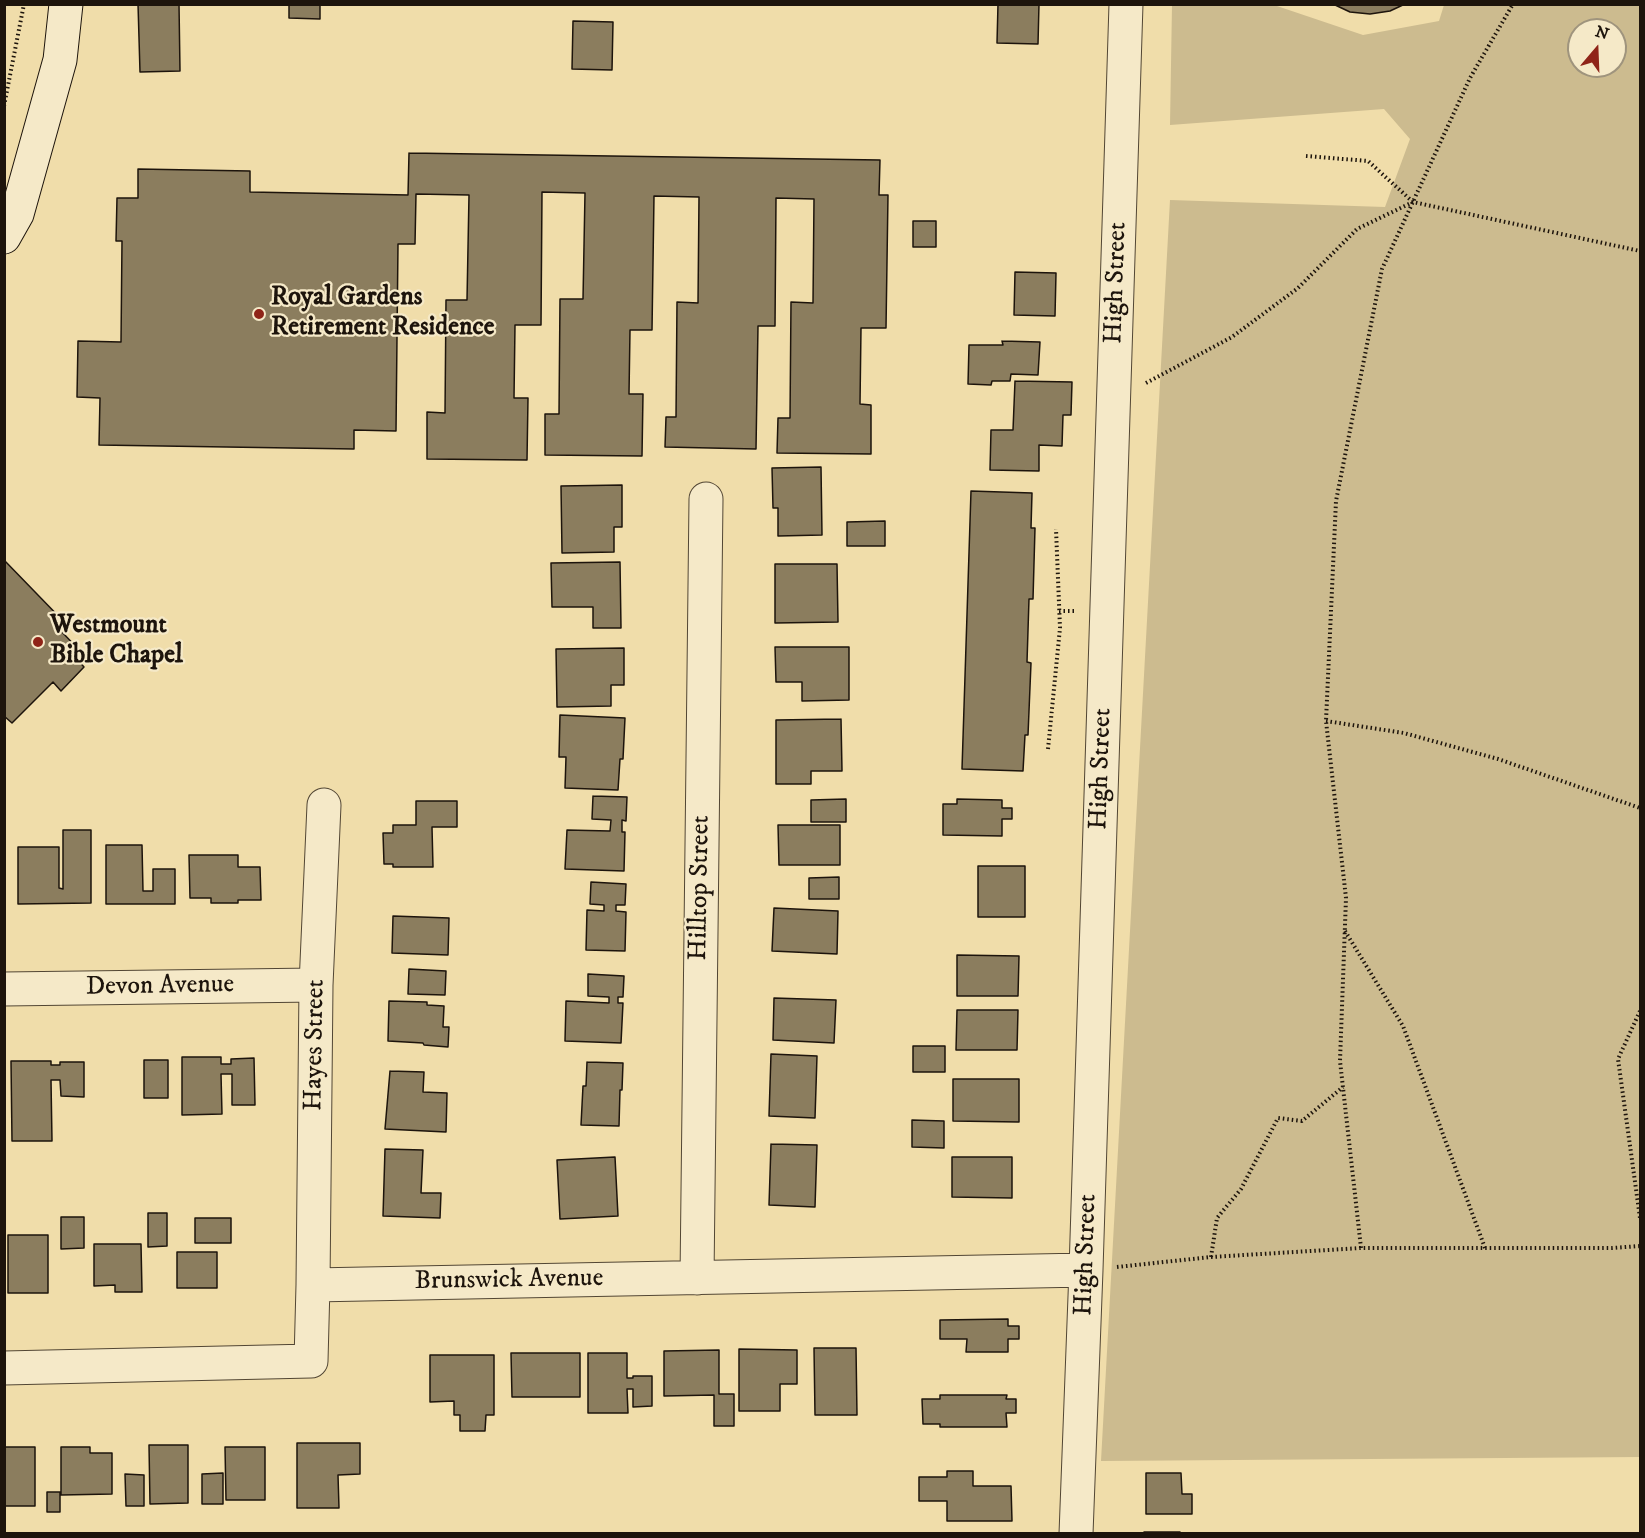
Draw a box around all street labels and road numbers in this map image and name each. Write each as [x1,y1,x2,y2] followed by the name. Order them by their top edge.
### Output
[1099,222,1135,344] street label: High Street
[1084,708,1120,830] street label: High Street
[684,815,718,961] street label: Hilltop Street
[86,970,234,1004] street label: Devon Avenue
[299,979,333,1111] street label: Hayes Street
[1069,1194,1105,1316] street label: High Street
[414,1264,604,1298] street label: Brunswick Avenue

